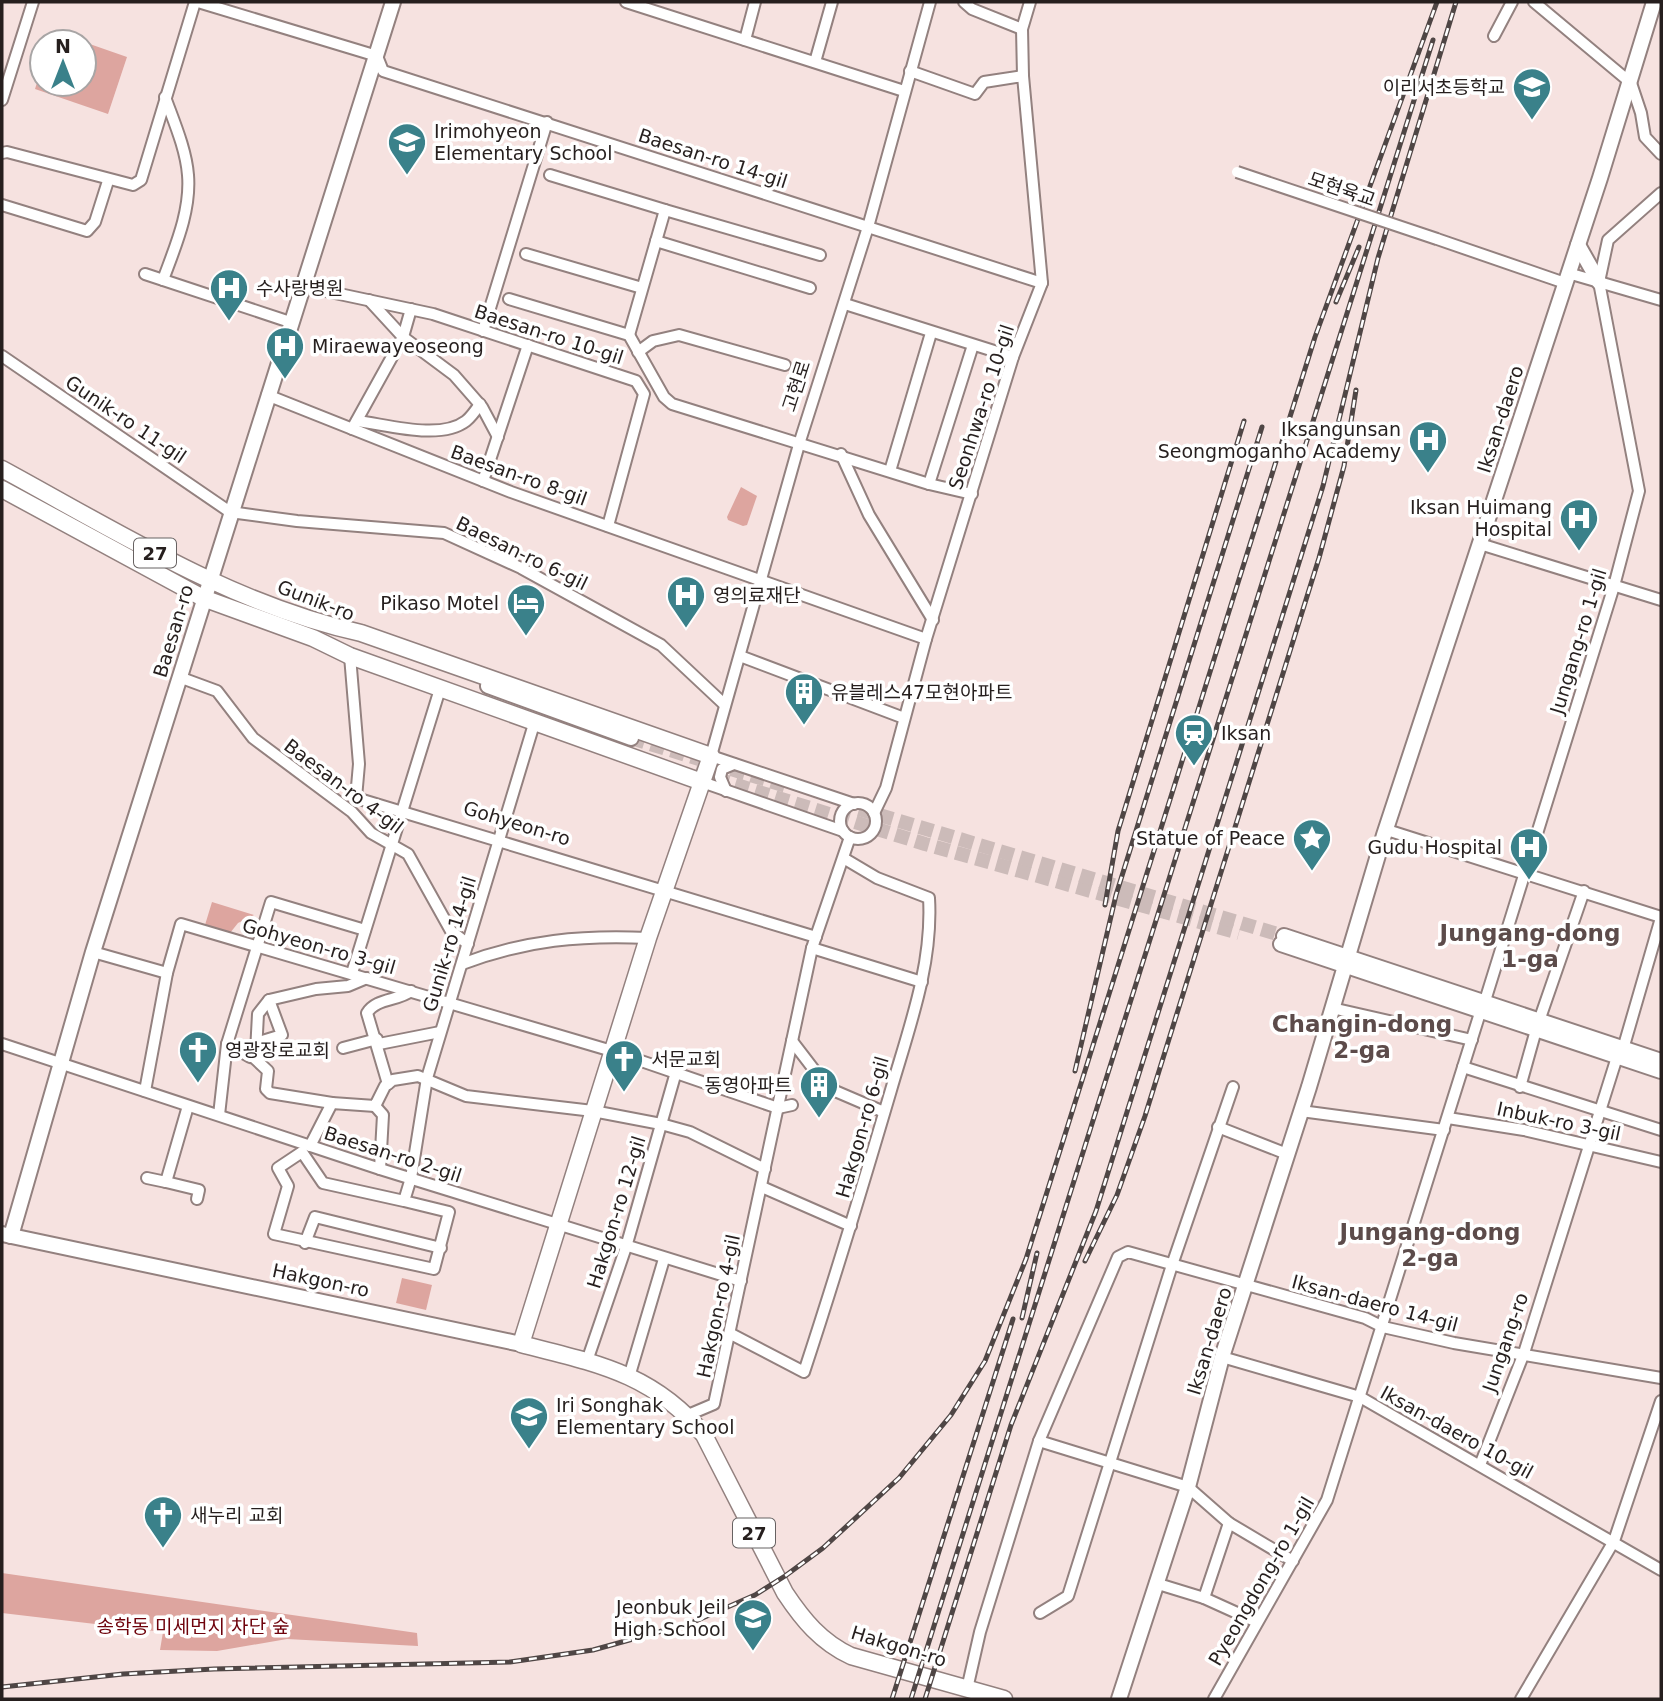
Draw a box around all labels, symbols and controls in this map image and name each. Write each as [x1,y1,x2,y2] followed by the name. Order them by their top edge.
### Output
[28,28,98,98] north arrow
[55,35,71,57] text: N
[1511,66,1553,121] school or university icon: 이리서초등학교
[1383,76,1505,98] place label: 이리서초등학교
[434,120,612,164] place label: Irimohyeon Elementary School
[386,121,428,176] school or university icon: Irimohyeon Elementary School
[636,124,790,192] street label: Baesan-ro 14-gil
[1305,167,1379,211] street label: 모현육교
[208,267,250,322] hospital icon: 수사랑병원
[256,277,343,299] place label: 수사랑병원
[472,300,626,368] street label: Baesan-ro 10-gil
[944,322,1018,492] street label: Seonhwa-ro 10-gil
[264,325,306,380] hospital icon: Miraewayeoseong
[312,335,484,357] place label: Miraewayeoseong
[777,358,815,414] street label: 고현로
[1472,363,1528,475] street label: Iksan-daero
[62,371,190,467] street label: Gunik-ro 11-gil
[1158,418,1401,462] place label: Iksangunsan Seongmoganho Academy
[1407,419,1449,474] hospital icon: Iksangunsan Seongmoganho Academy
[448,440,590,510] street label: Baesan-ro 8-gil
[1410,496,1552,540] place label: Iksan Huimang Hospital
[1558,497,1600,552] hospital icon: Iksan Huimang Hospital
[453,512,591,594] street label: Baesan-ro 6-gil
[134,538,176,568] road number: 27
[1545,566,1611,717] street label: Jungang-ro 1-gil
[665,574,707,629] hospital icon: 영의료재단
[274,575,358,625] street label: Gunik-ro
[148,582,198,680] street label: Baesan-ro
[505,582,547,637] hotel icon: Pikaso Motel
[713,584,801,606] place label: 영의료재단
[380,592,499,614] place label: Pikaso Motel
[783,671,825,726] building icon: 유블레스47모현아파트
[831,681,1013,703] place label: 유블레스47모현아파트
[1173,712,1215,767] station icon: Iksan
[1221,722,1271,744] place label: Iksan
[280,734,408,838] street label: Baesan-ro 4-gil
[461,796,573,850] street label: Gohyeon-ro
[1291,817,1333,872] place icon: Statue of Peace
[1508,826,1550,881] hospital icon: Gudu Hospital
[1136,827,1285,849] place label: Statue of Peace
[1368,836,1502,858] place label: Gudu Hospital
[418,874,480,1014] street label: Gunik-ro 14-gil
[240,914,398,978] street label: Gohyeon-ro 3-gil
[1438,920,1620,972] district label: Jungang-dong 1-ga
[1272,1011,1452,1063] district label: Changin-dong 2-ga
[177,1029,219,1084] church icon: 영광장로교회
[603,1038,645,1093] church icon: 서문교회
[225,1039,330,1061] place label: 영광장로교회
[651,1048,721,1070] place label: 서문교회
[831,1054,893,1200] street label: Hakgon-ro 6-gil
[798,1064,840,1119] building icon: 동영아파트
[705,1074,792,1096] place label: 동영아파트
[1495,1097,1623,1145] street label: Inbuk-ro 3-gil
[321,1121,465,1187] street label: Baesan-ro 2-gil
[582,1133,650,1291] street label: Hakgon-ro 12-gil
[1338,1219,1520,1271] district label: Jungang-dong 2-ga
[692,1232,744,1380] street label: Hakgon-ro 4-gil
[271,1259,371,1301] street label: Hakgon-ro
[1289,1270,1461,1336] street label: Iksan-daero 14-gil
[1182,1284,1236,1398] street label: Iksan-daero
[1477,1290,1532,1395] street label: Jungang-ro
[1377,1381,1537,1483] street label: Iksan-daero 10-gil
[556,1394,734,1438] place label: Iri Songhak Elementary School
[508,1395,550,1450] school or university icon: Iri Songhak Elementary School
[1204,1493,1318,1669] street label: Pyeongdong-ro 1-gil
[142,1494,184,1549] church icon: 새누리 교회
[190,1504,283,1526] place label: 새누리 교회
[733,1518,775,1548] road number: 27
[613,1596,726,1640] place label: Jeonbuk Jeil High School
[732,1597,774,1652] school or university icon: Jeonbuk Jeil High School
[97,1615,289,1637] park label: 송학동 미세먼지 차단 숲
[849,1621,949,1671] street label: Hakgon-ro

